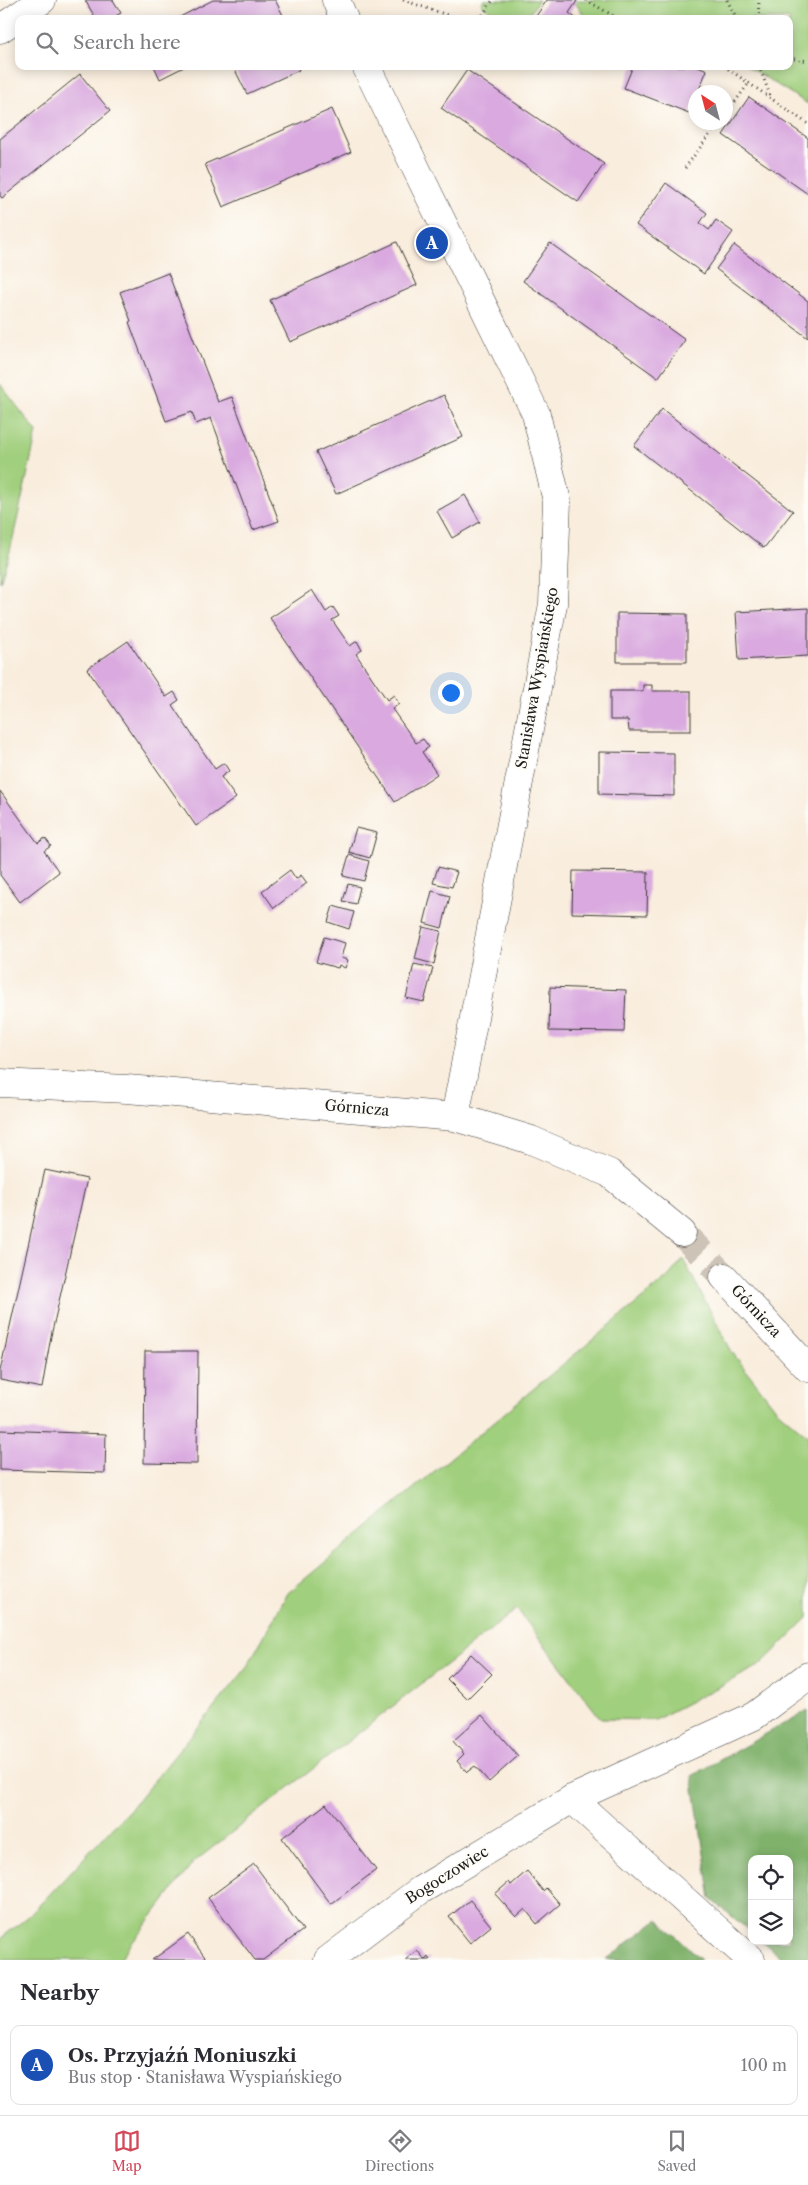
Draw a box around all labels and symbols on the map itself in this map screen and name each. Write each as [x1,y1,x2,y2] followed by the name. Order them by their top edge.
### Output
[688,85,733,130] north arrow
[416,224,448,262] pin: A
[511,586,562,770] street label: Stanisława Wyspiańskiego
[438,680,464,706] your location
[324,1095,390,1120] street label: Górnicza
[727,1280,786,1341] street label: Górnicza
[402,1841,492,1908] street label: Bogoczowiec

